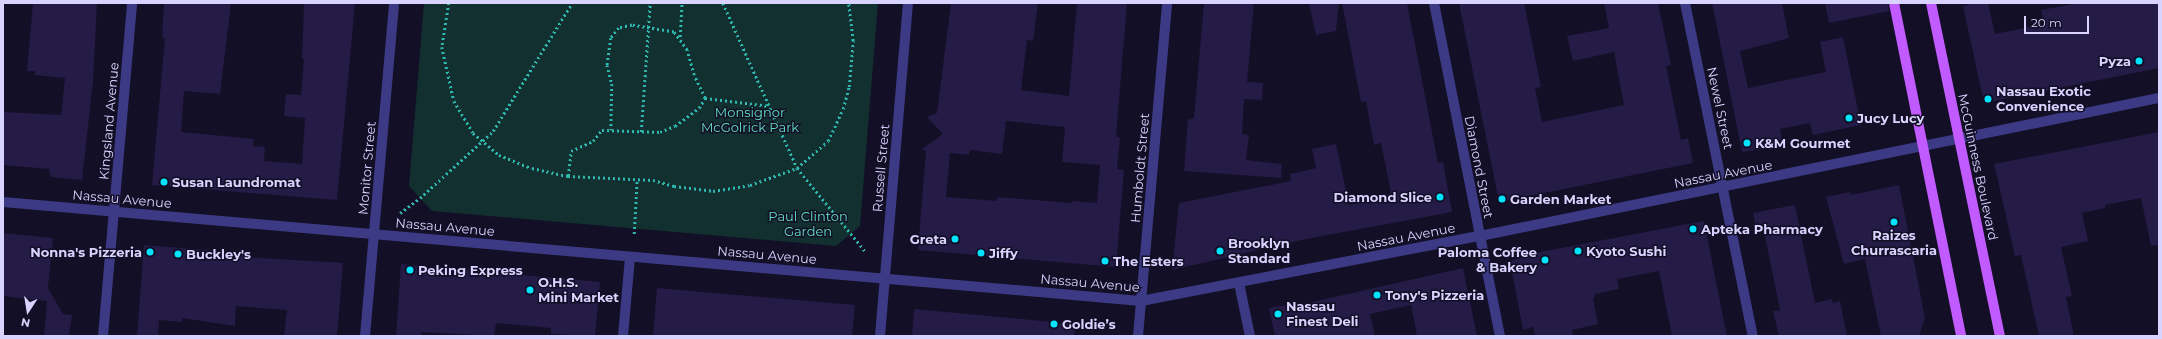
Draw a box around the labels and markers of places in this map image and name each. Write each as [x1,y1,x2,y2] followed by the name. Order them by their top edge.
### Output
[2099,53,2131,69] place label: Pyza
[2134,56,2144,66] marker: Pyza
[1996,84,2091,115] place label: Nassau Exotic Convenience
[1983,94,1993,104] marker: Nassau Exotic Convenience
[1857,110,1924,126] place label: Jucy Lucy
[1844,113,1854,123] marker: Jucy Lucy
[1755,135,1850,151] place label: K&M Gourmet
[1742,138,1752,148] marker: K&M Gourmet
[172,174,301,190] place label: Susan Laundromat
[159,177,169,187] marker: Susan Laundromat
[1333,189,1432,205] place label: Diamond Slice
[1510,191,1611,207] place label: Garden Market
[1435,192,1445,202] marker: Diamond Slice
[1497,194,1507,204] marker: Garden Market
[1889,217,1899,227] marker: Raizes Churrascaria
[1701,221,1823,237] place label: Apteka Pharmacy
[1688,224,1698,234] marker: Apteka Pharmacy
[1851,228,1937,259] place label: Raizes Churrascaria
[910,231,947,247] place label: Greta
[950,234,960,244] marker: Greta
[1228,236,1290,267] place label: Brooklyn Standard
[1586,243,1666,259] place label: Kyoto Sushi
[30,244,142,260] place label: Nonna's Pizzeria
[989,245,1018,261] place label: Jiffy
[1438,245,1537,276] place label: Paloma Coffee & Bakery
[186,246,251,262] place label: Buckley's
[1215,246,1225,256] marker: Brooklyn Standard
[1573,246,1583,256] marker: Kyoto Sushi
[145,247,155,257] marker: Nonna's Pizzeria
[976,248,986,258] marker: Jiffy
[173,249,183,259] marker: Buckley's
[1113,253,1184,269] place label: The Esters
[1540,255,1550,265] marker: Paloma Coffee & Bakery
[1100,256,1110,266] marker: The Esters
[418,262,523,278] place label: Peking Express
[405,265,415,275] marker: Peking Express
[538,275,619,306] place label: O.H.S. Mini Market
[525,285,535,295] marker: O.H.S. Mini Market
[1385,287,1484,303] place label: Tony's Pizzeria
[1372,290,1382,300] marker: Tony's Pizzeria
[1286,299,1358,330] place label: Nassau Finest Deli
[1273,309,1283,319] marker: Nassau Finest Deli
[1062,316,1116,332] place label: Goldie’s
[1049,319,1059,329] marker: Goldie’s

